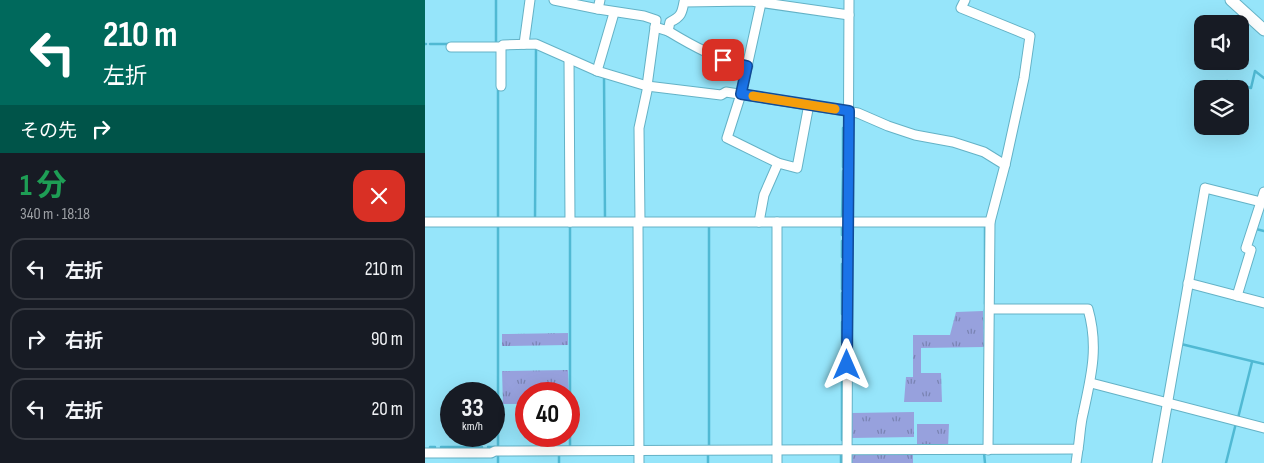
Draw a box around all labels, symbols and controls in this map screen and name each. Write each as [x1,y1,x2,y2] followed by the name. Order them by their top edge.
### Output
[103,14,177,57] text: 210 m
[1194,15,1249,135] map controls
[1194,15,1249,70] button: sound
[20,20,85,85] icon: left
[702,39,744,81] pin
[709,46,737,74] icon: arrive
[103,63,147,90] text: 左折
[1194,80,1249,135] button: layers
[87,115,115,143] icon: right
[20,120,77,143] text: その先
[20,168,66,204] text: 1 分
[353,170,405,222] button: close
[20,205,90,224] text: 340 m · 18:18
[22,255,50,283] icon: left
[365,258,403,281] text: 210 m
[65,260,103,283] text: 左折
[22,325,50,353] icon: right
[371,328,403,351] text: 90 m
[65,330,103,353] text: 右折
[820,338,872,390] position arrow
[515,382,580,447] speed limit sign: 40
[461,393,484,424] text: 33
[22,395,50,423] icon: left
[371,398,403,421] text: 20 m
[65,400,103,423] text: 左折
[462,419,483,434] text: km/h

